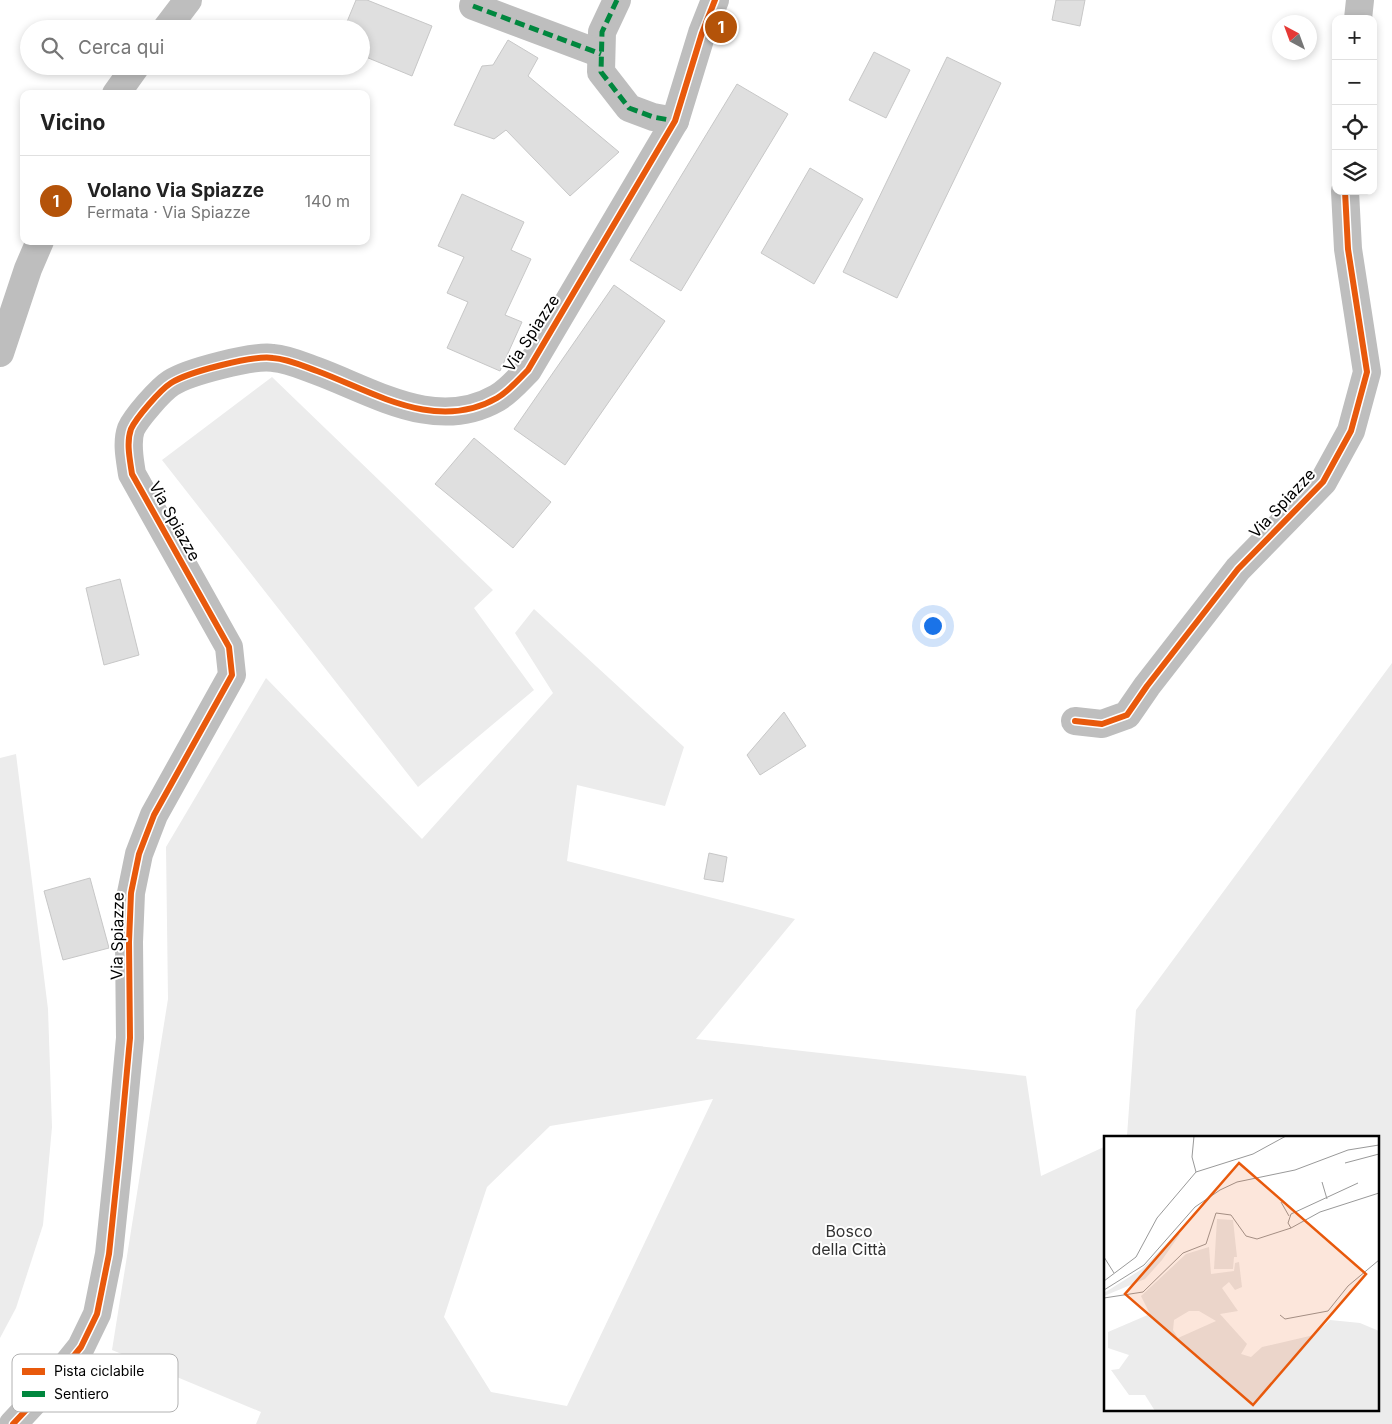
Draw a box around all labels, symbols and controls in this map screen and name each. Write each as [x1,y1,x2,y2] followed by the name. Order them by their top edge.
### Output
[705,8,737,46] pin: 1
[1272,15,1317,60] north arrow
[1332,15,1377,195] map controls
[1332,15,1377,60] button: +
[20,20,370,75] search box
[38,34,66,62] icon: search
[78,36,164,59] text: Cerca qui
[1332,60,1377,105] button: −
[1332,105,1377,150] button: locate
[40,110,105,135] text: Vicino
[1332,150,1377,195] button: layers
[87,179,264,202] text: Volano Via Spiazze
[53,191,59,211] text: 1
[305,191,350,211] text: 140 m
[87,202,250,222] text: Fermata · Via Spiazze
[499,291,563,375] street label: Via Spiazze
[1245,464,1319,542] street label: Via Spiazze
[145,478,205,564] street label: Via Spiazze
[920,613,946,639] your location
[106,892,128,980] street label: Via Spiazze
[1104,1136,1380,1412] inset map
[811,1221,887,1259] park label: Bosco della Città
[12,1354,178,1412] legend
[54,1362,144,1379] text: Pista ciclabile
[54,1385,109,1402] text: Sentiero

